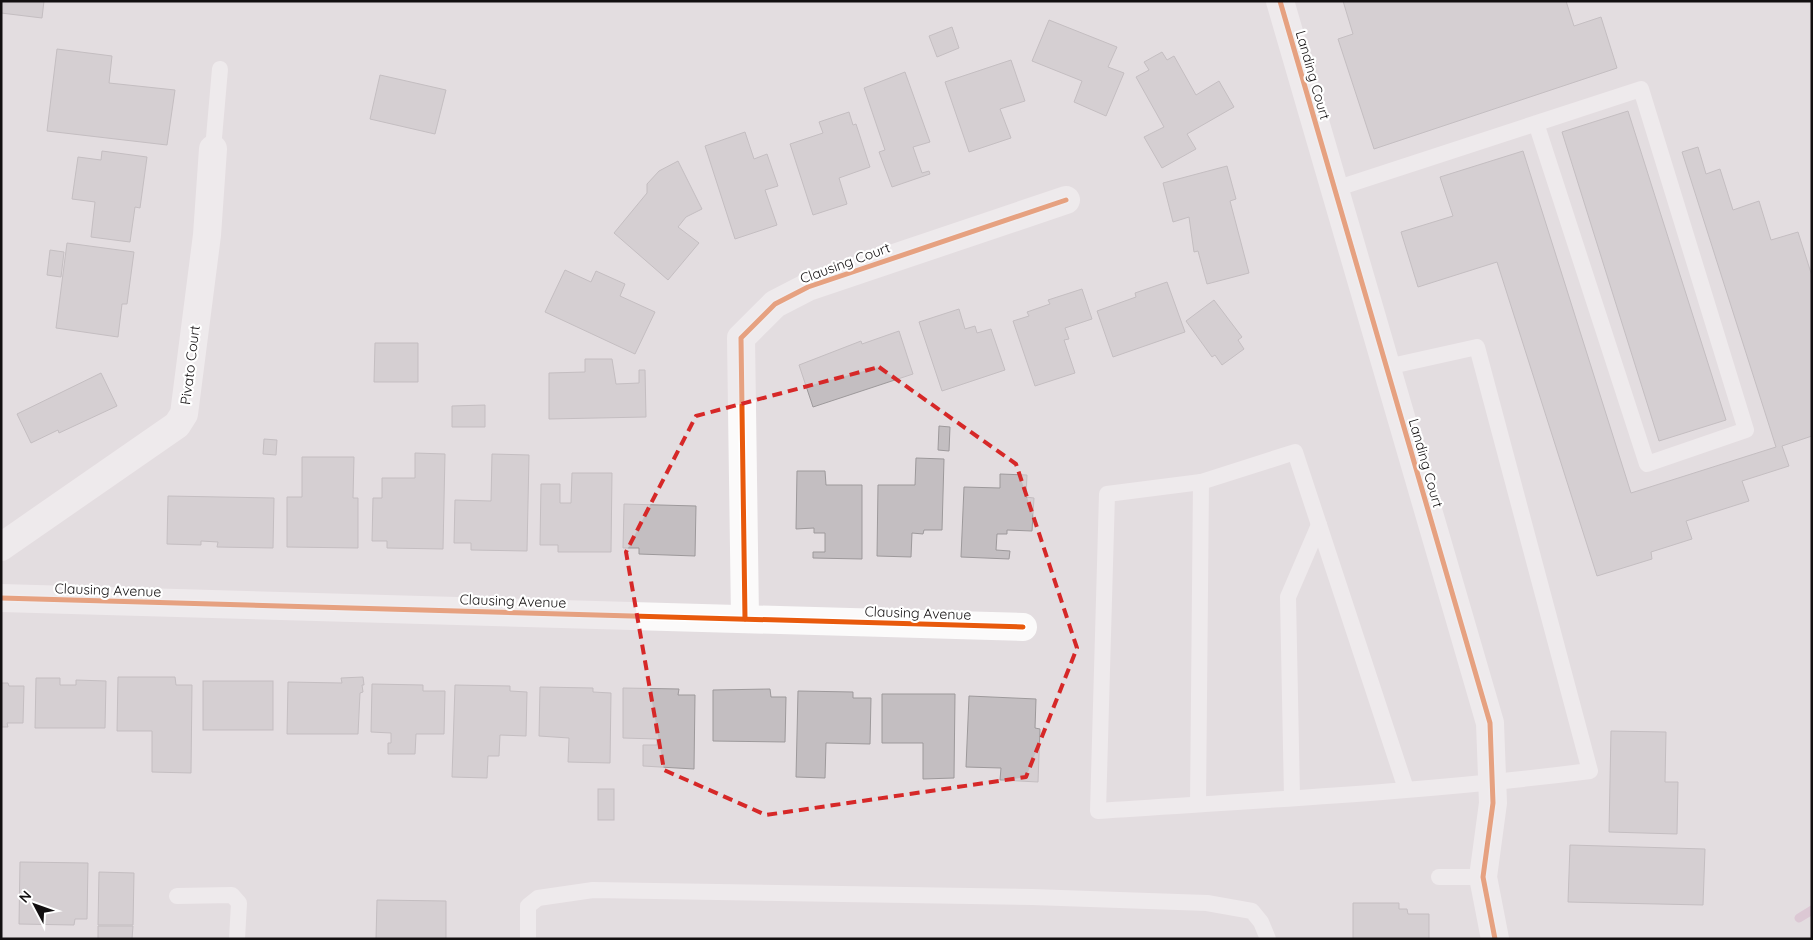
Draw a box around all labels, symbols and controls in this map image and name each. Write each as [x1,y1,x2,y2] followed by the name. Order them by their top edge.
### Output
[1292,28,1334,122] street label: Landing Court
[797,238,893,288] street label: Clausing Court
[176,324,204,406] street label: Pivato Court
[1405,416,1447,510] street label: Landing Court
[54,579,162,601] street label: Clausing Avenue
[459,590,567,612] street label: Clausing Avenue
[864,602,972,624] street label: Clausing Avenue
[10,880,60,930] north arrow
[15,887,35,906] text: N

